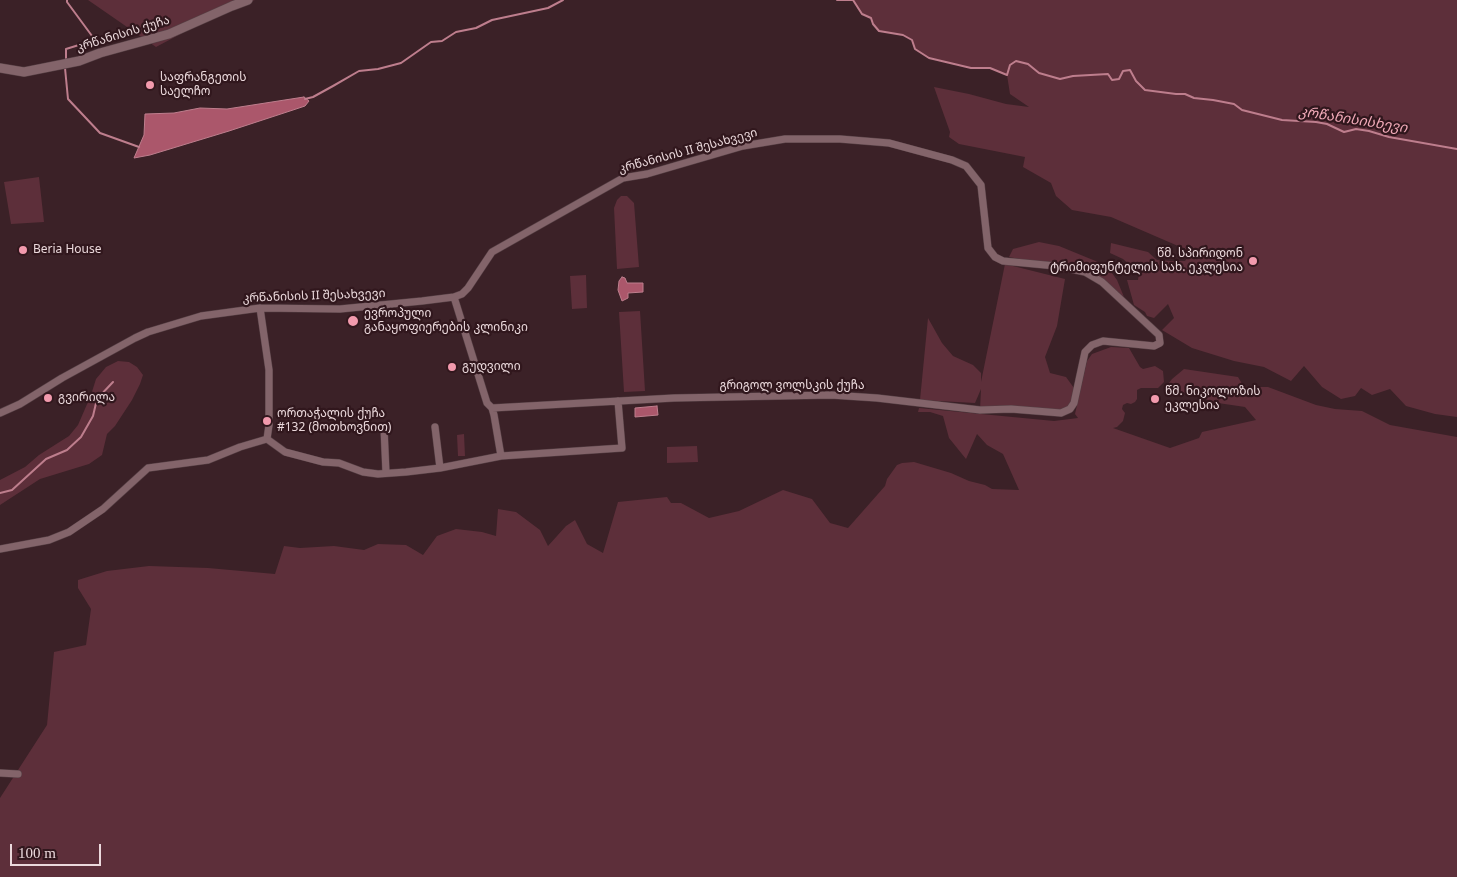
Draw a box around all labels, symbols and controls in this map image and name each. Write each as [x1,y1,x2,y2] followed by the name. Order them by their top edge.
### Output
[75,13,171,55] street label: კრწანისის ქუჩა
[160,71,246,99] place label: საფრანგეთის საელჩო
[144,79,156,91] marker: საფრანგეთის საელჩო
[1298,103,1408,137] water label: კრწანისისხევი
[617,126,759,176] street label: კრწანისის II შესახვევი
[33,243,102,257] place label: Beria House
[17,244,29,256] marker: Beria House
[1050,247,1243,275] place label: წმ. სპირიდონ ტრიმიფუნტელის სახ. ეკლესია
[1247,255,1259,267] marker: წმ. სპირიდონ ტრიმიფუნტელის სახ. ეკლესია
[242,286,386,306] street label: კრწანისის II შესახვევი
[364,307,528,335] place label: ევროპული განაყოფიერების კლინიკი
[346,314,360,328] marker: ევროპული განაყოფიერების კლინიკი
[462,360,521,374] place label: გუდვილი
[446,361,458,373] marker: გუდვილი
[720,379,864,393] street label: გრიგოლ ვოლსკის ქუჩა
[1165,385,1261,413] place label: წმ. ნიკოლოზის ეკლესია
[58,391,115,405] place label: გვირილა
[42,392,54,404] marker: გვირილა
[1149,393,1161,405] marker: წმ. ნიკოლოზის ეკლესია
[277,407,391,435] place label: ორთაჭალის ქუჩა #132 (მოთხოვნით)
[261,415,273,427] marker: ორთაჭალის ქუჩა #132 (მოთხოვნით)
[12,834,104,866] scale bar
[18,845,56,861] text: 100 m

